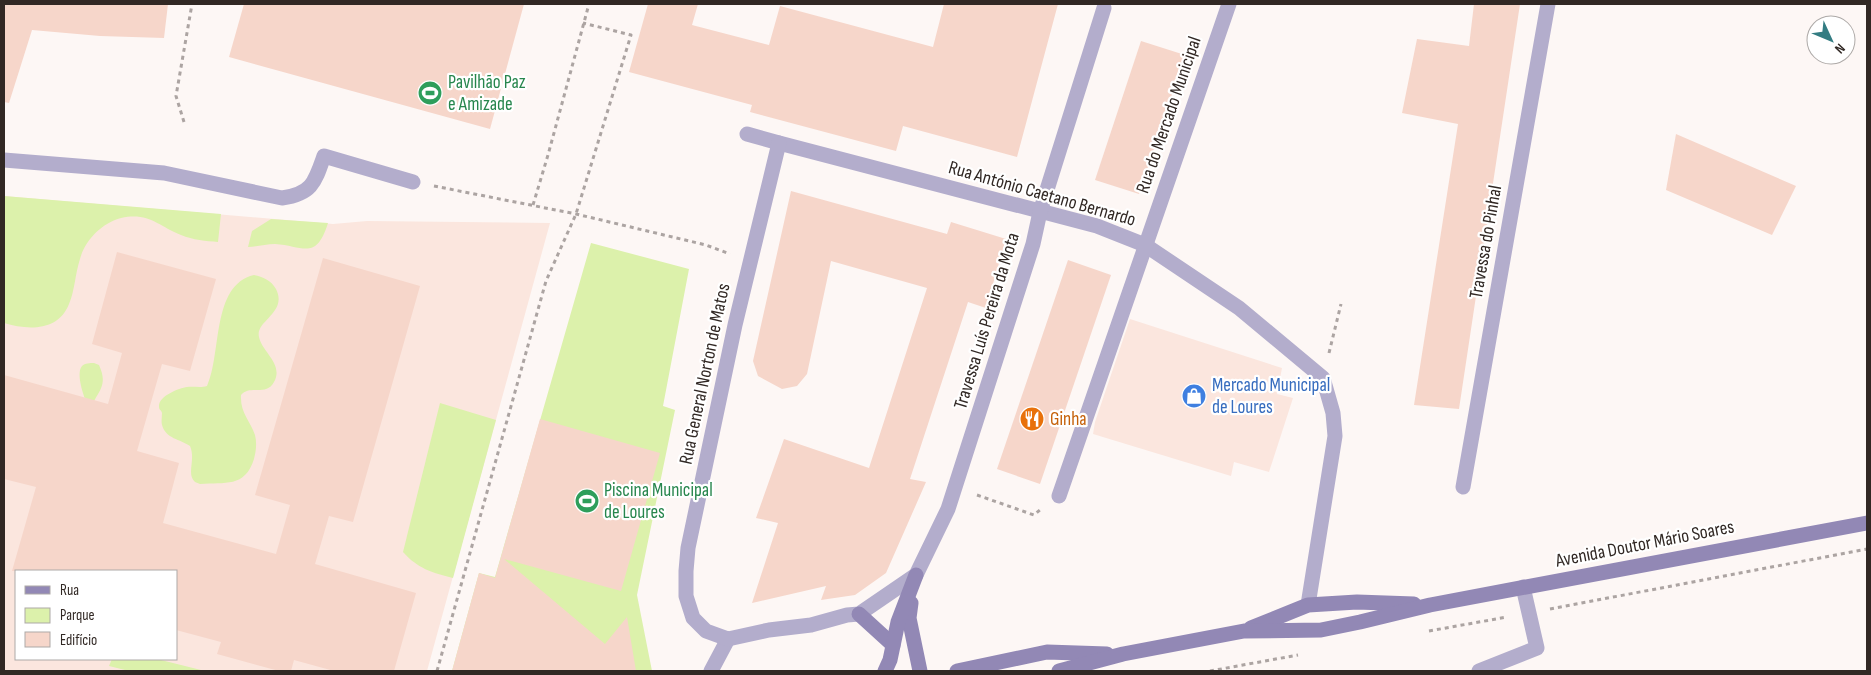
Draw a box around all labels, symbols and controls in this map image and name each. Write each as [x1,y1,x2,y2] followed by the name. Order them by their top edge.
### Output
[1806,15,1856,65] north arrow
[1131,34,1207,196] street label: Rua do Mercado Municipal
[1831,40,1849,57] text: N
[448,71,526,116] place label: Pavilhão Paz e Amizade
[417,80,443,106] sports icon: Pavilhão Paz e Amizade
[946,156,1138,232] street label: Rua António Caetano Bernardo
[1465,184,1507,300] street label: Travessa do Pinhal
[949,230,1025,412] street label: Travessa Luís Pereira da Mota
[675,281,735,467] street label: Rua General Norton de Matos
[1212,374,1330,419] place label: Mercado Municipal de Loures
[1181,383,1207,409] shop icon: Mercado Municipal de Loures
[1019,406,1045,432] restaurant icon: Ginha
[1050,408,1087,431] place label: Ginha
[604,479,713,524] place label: Piscina Municipal de Loures
[574,488,600,514] sports icon: Piscina Municipal de Loures
[1553,515,1736,573] street label: Avenida Doutor Mário Soares
[15,570,178,660] legend
[60,581,79,600] text: Rua
[60,606,95,625] text: Parque
[60,631,97,650] text: Edifício

